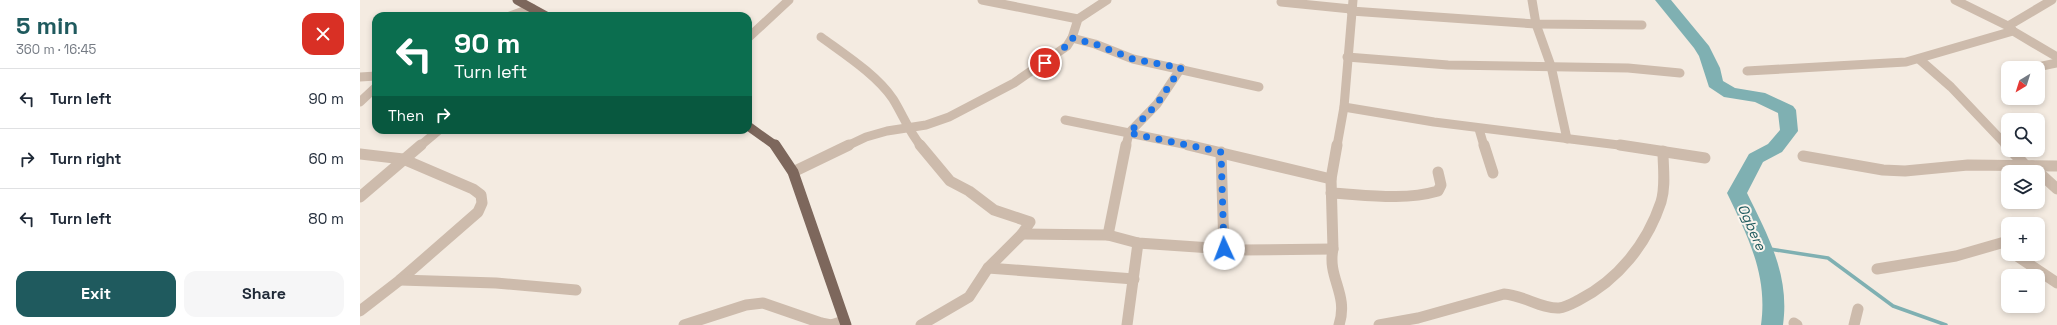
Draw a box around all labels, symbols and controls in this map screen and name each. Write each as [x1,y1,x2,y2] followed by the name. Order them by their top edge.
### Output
[16,10,78,41] text: 5 min
[302,13,344,55] button: close
[454,25,520,61] text: 90 m
[388,28,440,80] icon: left
[16,41,96,58] text: 360 m · 16:45
[1028,46,1062,80] pin
[1034,52,1056,74] icon: arrive
[454,60,527,83] text: Turn left
[2001,61,2045,105] north arrow
[2001,61,2045,313] map controls
[16,88,38,110] icon: left
[50,89,112,108] text: Turn left
[308,89,344,108] text: 90 m
[432,104,454,126] icon: right
[388,106,424,125] text: Then
[2001,113,2045,157] button: search
[16,148,38,170] icon: right
[50,149,121,168] text: Turn right
[308,149,344,168] text: 60 m
[2001,165,2045,209] button: layers
[1734,201,1770,254] water label: Ogbere
[16,208,38,230] icon: left
[50,209,112,228] text: Turn left
[308,209,344,228] text: 80 m
[2001,217,2045,261] button: +
[1203,228,1245,270] position arrow
[2001,269,2045,313] button: −
[16,271,176,317] button: Exit
[184,271,344,317] button: Share

